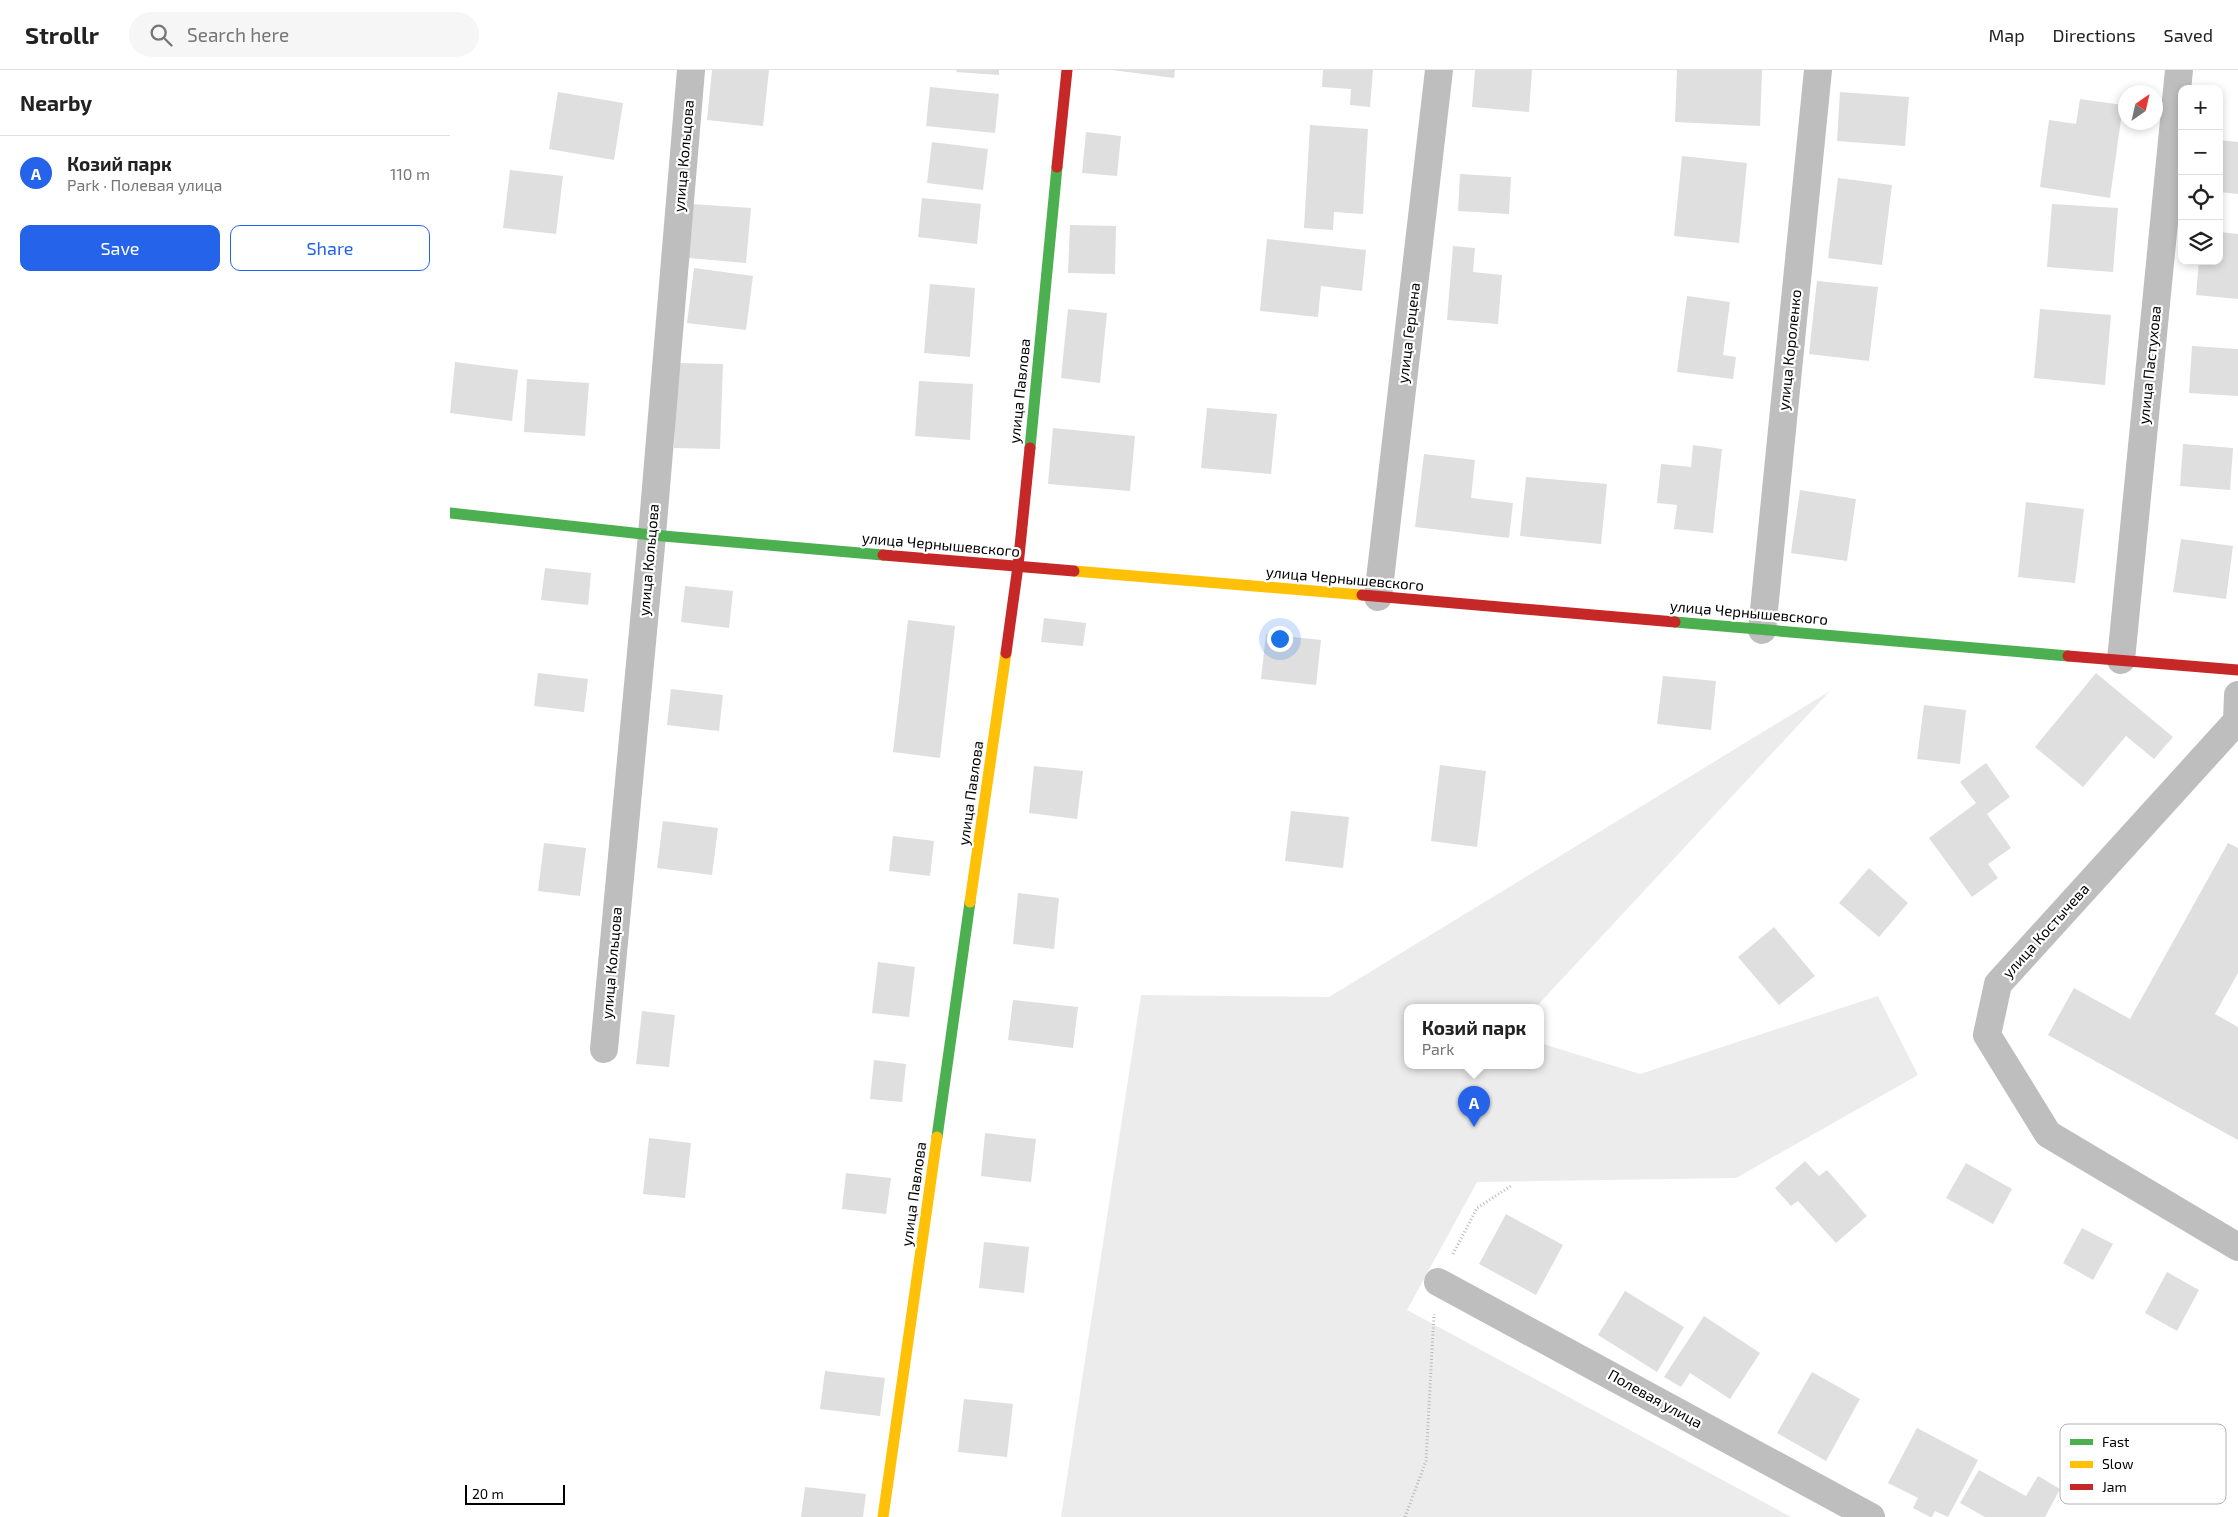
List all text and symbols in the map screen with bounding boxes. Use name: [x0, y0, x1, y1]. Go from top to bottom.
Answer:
search box: [129, 12, 479, 57]
text: Strollr: [25, 20, 99, 49]
icon: search: [147, 21, 175, 49]
text: Search here: [187, 23, 289, 46]
text: Map: [1988, 24, 2025, 46]
text: Directions: [2053, 24, 2136, 46]
text: Saved: [2164, 24, 2213, 46]
north arrow: [2118, 85, 2163, 130]
map controls: [2178, 85, 2223, 265]
button: +: [2178, 85, 2223, 130]
text: Nearby: [20, 90, 92, 115]
street label: улица Кольцова: [669, 99, 698, 213]
button: −: [2178, 130, 2223, 175]
text: Козий парк: [67, 152, 172, 175]
text: A: [31, 164, 41, 183]
text: 110 m: [390, 164, 430, 183]
text: Park · Полевая улица: [67, 175, 222, 194]
button: locate: [2178, 175, 2223, 220]
button: layers: [2178, 220, 2223, 265]
button: Save: [20, 225, 220, 271]
button: Share: [230, 225, 430, 271]
street label: улица Герцена: [1393, 281, 1424, 384]
street label: улица Короленко: [1774, 288, 1805, 411]
street label: улица Пастухова: [2134, 305, 2165, 425]
street label: улица Павлова: [1005, 338, 1034, 444]
street label: улица Кольцова: [634, 503, 663, 617]
street label: улица Чернышевского: [861, 528, 1021, 561]
street label: улица Чернышевского: [1265, 562, 1425, 595]
street label: улица Чернышевского: [1669, 596, 1829, 629]
your location: [1267, 626, 1293, 652]
street label: улица Павлова: [954, 739, 987, 846]
street label: улица Костычева: [1998, 879, 2093, 982]
street label: улица Кольцова: [597, 906, 626, 1020]
popup: [1404, 1004, 1544, 1069]
text: Козий парк: [1422, 1016, 1526, 1039]
text: Park: [1422, 1039, 1454, 1058]
pin: A: [1458, 1086, 1490, 1127]
street label: улица Павлова: [897, 1140, 930, 1247]
street label: Полевая улица: [1605, 1365, 1706, 1432]
legend: [2060, 1424, 2226, 1504]
text: Fast: [2102, 1433, 2129, 1450]
text: Slow: [2102, 1455, 2134, 1472]
text: Jam: [2102, 1478, 2127, 1495]
scale bar: [465, 1482, 565, 1505]
text: 20 m: [472, 1485, 504, 1502]

